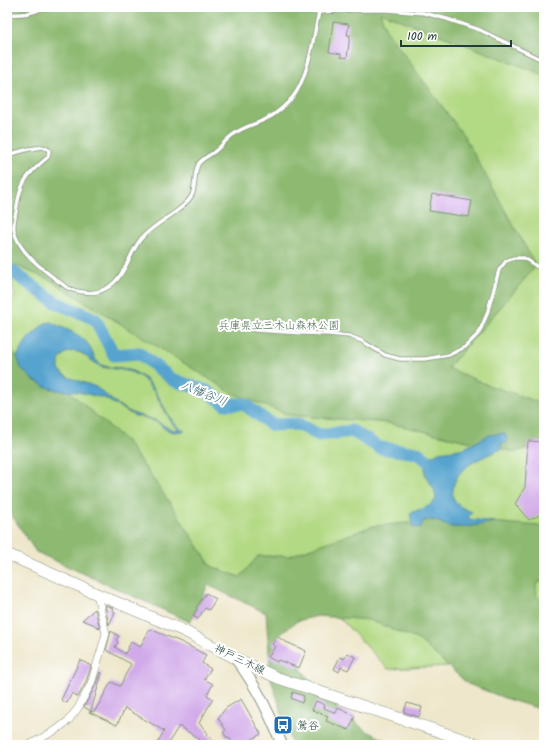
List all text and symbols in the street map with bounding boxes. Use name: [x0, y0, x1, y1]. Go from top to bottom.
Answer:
scale bar: [401, 22, 511, 48]
text: 100 m: [407, 27, 438, 46]
park label: 兵庫県立三木山森林公園: [219, 317, 340, 335]
water label: 八幡谷川: [178, 376, 230, 411]
street label: 神戸三木線: [211, 640, 268, 680]
bus stop icon: 鶯谷: [272, 714, 294, 736]
place label: 鶯谷: [297, 717, 319, 735]

